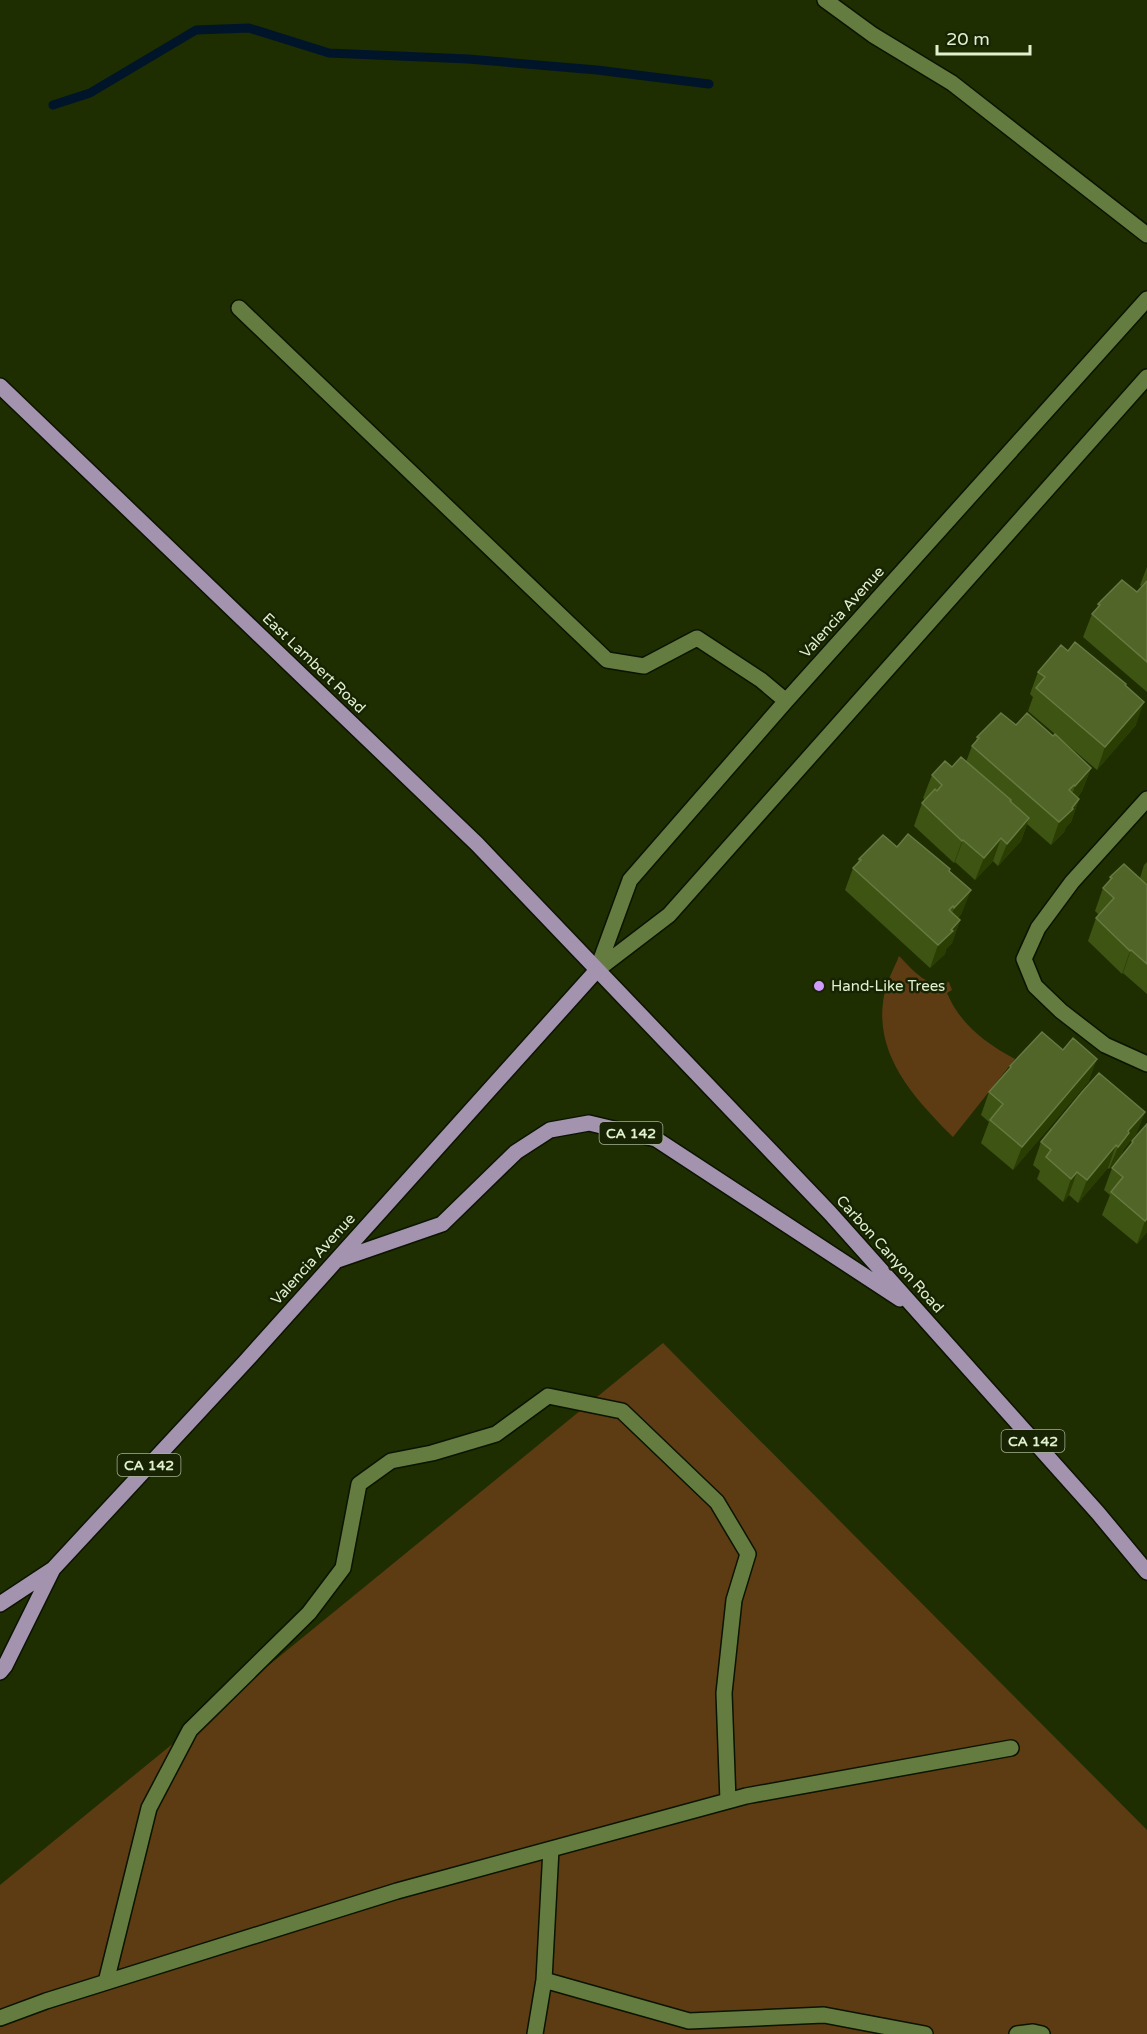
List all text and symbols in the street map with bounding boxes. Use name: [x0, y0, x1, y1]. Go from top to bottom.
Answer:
scale bar: [937, 18, 1030, 56]
text: 20 m: [946, 28, 990, 50]
street label: Valencia Avenue: [796, 562, 888, 662]
street label: East Lambert Road: [259, 609, 369, 717]
place label: Hand-Like Trees: [831, 977, 945, 995]
marker: Hand-Like Trees: [812, 979, 826, 993]
road number: CA 142: [600, 1122, 662, 1144]
street label: Carbon Canyon Road: [832, 1192, 948, 1316]
street label: Valencia Avenue: [267, 1209, 359, 1309]
road number: CA 142: [1002, 1430, 1064, 1452]
road number: CA 142: [118, 1454, 180, 1476]

